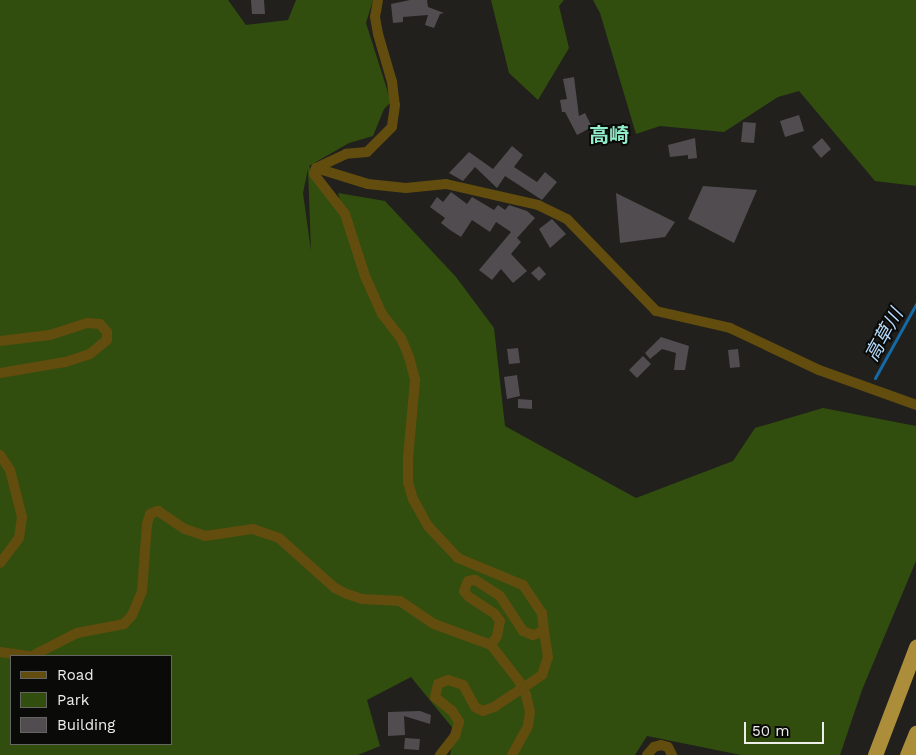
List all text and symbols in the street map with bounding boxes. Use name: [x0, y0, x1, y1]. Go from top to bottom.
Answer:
district label: 高崎: [589, 123, 629, 147]
water label: 高草川: [860, 305, 908, 365]
legend: [10, 655, 172, 745]
text: Road: [57, 666, 94, 684]
text: Park: [57, 691, 89, 709]
scale bar: [746, 712, 826, 744]
text: Building: [57, 716, 115, 734]
text: 50 m: [752, 722, 789, 740]

